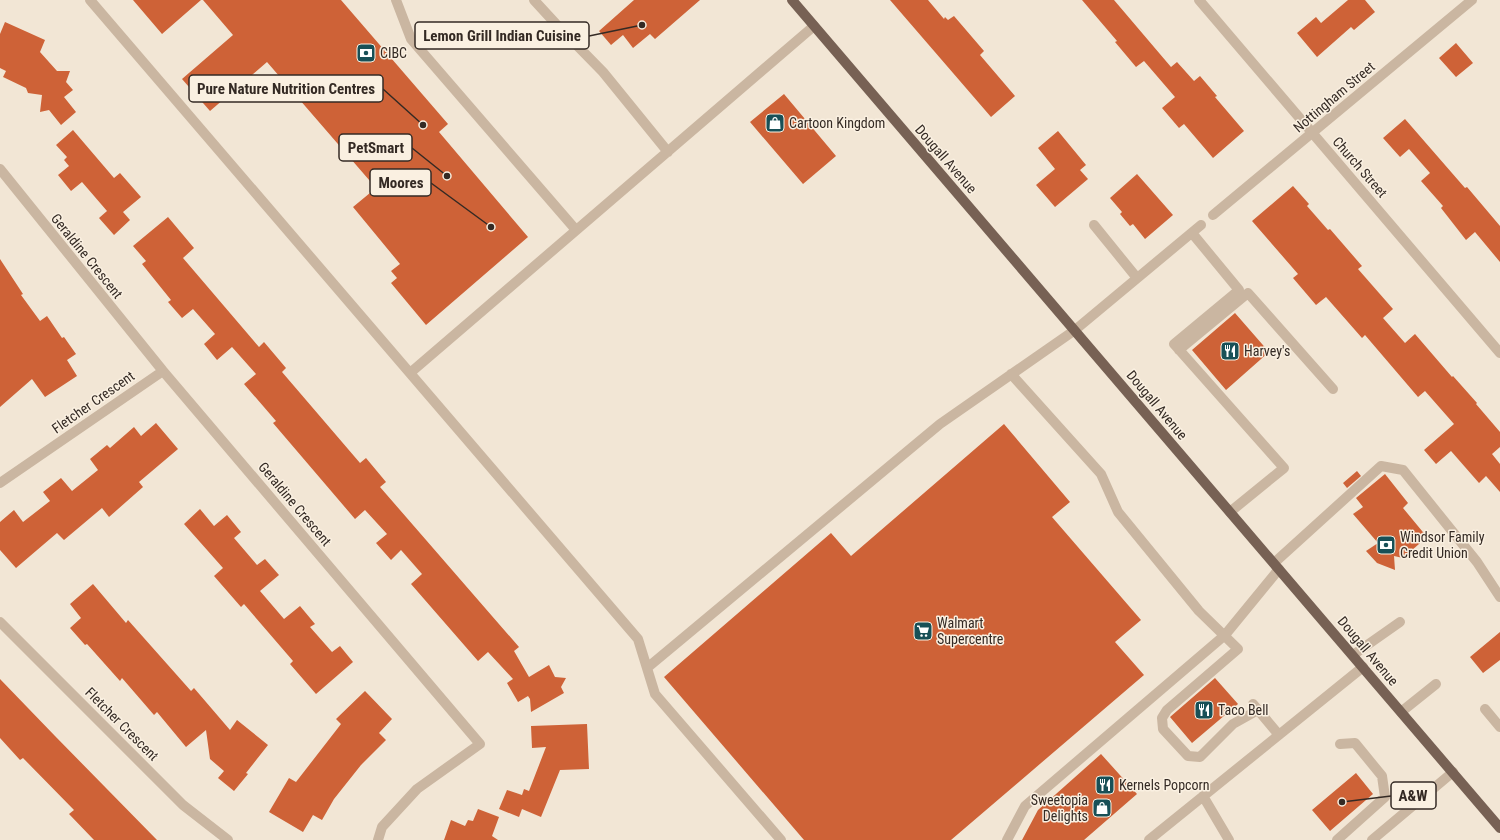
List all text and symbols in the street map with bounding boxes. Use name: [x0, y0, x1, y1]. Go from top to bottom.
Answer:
callout: Lemon Grill Indian Cuisine: [415, 22, 589, 49]
text: Lemon Grill Indian Cuisine: [423, 27, 581, 45]
bank icon: CIBC: [355, 42, 377, 64]
place label: CIBC: [380, 45, 407, 61]
street label: Nottingham Street: [1290, 58, 1378, 136]
callout: Pure Nature Nutrition Centres: [189, 75, 383, 102]
text: Pure Nature Nutrition Centres: [197, 80, 375, 98]
shop icon: Cartoon Kingdom: [764, 112, 786, 134]
place label: Cartoon Kingdom: [789, 115, 885, 131]
street label: Dougall Avenue: [912, 122, 980, 197]
callout: PetSmart: [339, 134, 412, 161]
street label: Church Street: [1329, 134, 1391, 200]
text: PetSmart: [348, 139, 405, 157]
callout: Moores: [370, 169, 431, 196]
text: Moores: [378, 174, 424, 192]
street label: Geraldine Crescent: [48, 210, 126, 302]
restaurant icon: Harvey's: [1219, 340, 1241, 362]
place label: Harvey's: [1244, 343, 1290, 359]
street label: Dougall Avenue: [1123, 367, 1191, 443]
street label: Fletcher Crescent: [49, 368, 137, 436]
street label: Geraldine Crescent: [255, 459, 335, 549]
place label: Windsor Family Credit Union: [1400, 529, 1485, 561]
bank icon: Windsor Family Credit Union: [1375, 534, 1397, 556]
street label: Dougall Avenue: [1334, 613, 1402, 689]
place label: Walmart Supercentre: [937, 615, 1004, 647]
supermarket icon: Walmart Supercentre: [912, 620, 934, 642]
street label: Fletcher Crescent: [82, 684, 162, 764]
restaurant icon: Taco Bell: [1193, 699, 1215, 721]
place label: Taco Bell: [1218, 702, 1269, 718]
restaurant icon: Kernels Popcorn: [1094, 774, 1116, 796]
place label: Kernels Popcorn: [1119, 777, 1210, 793]
callout: A&W: [1391, 782, 1436, 809]
text: A&W: [1399, 787, 1427, 805]
place label: Sweetopia Delights: [1031, 792, 1088, 824]
shop icon: Sweetopia Delights: [1091, 797, 1113, 819]

